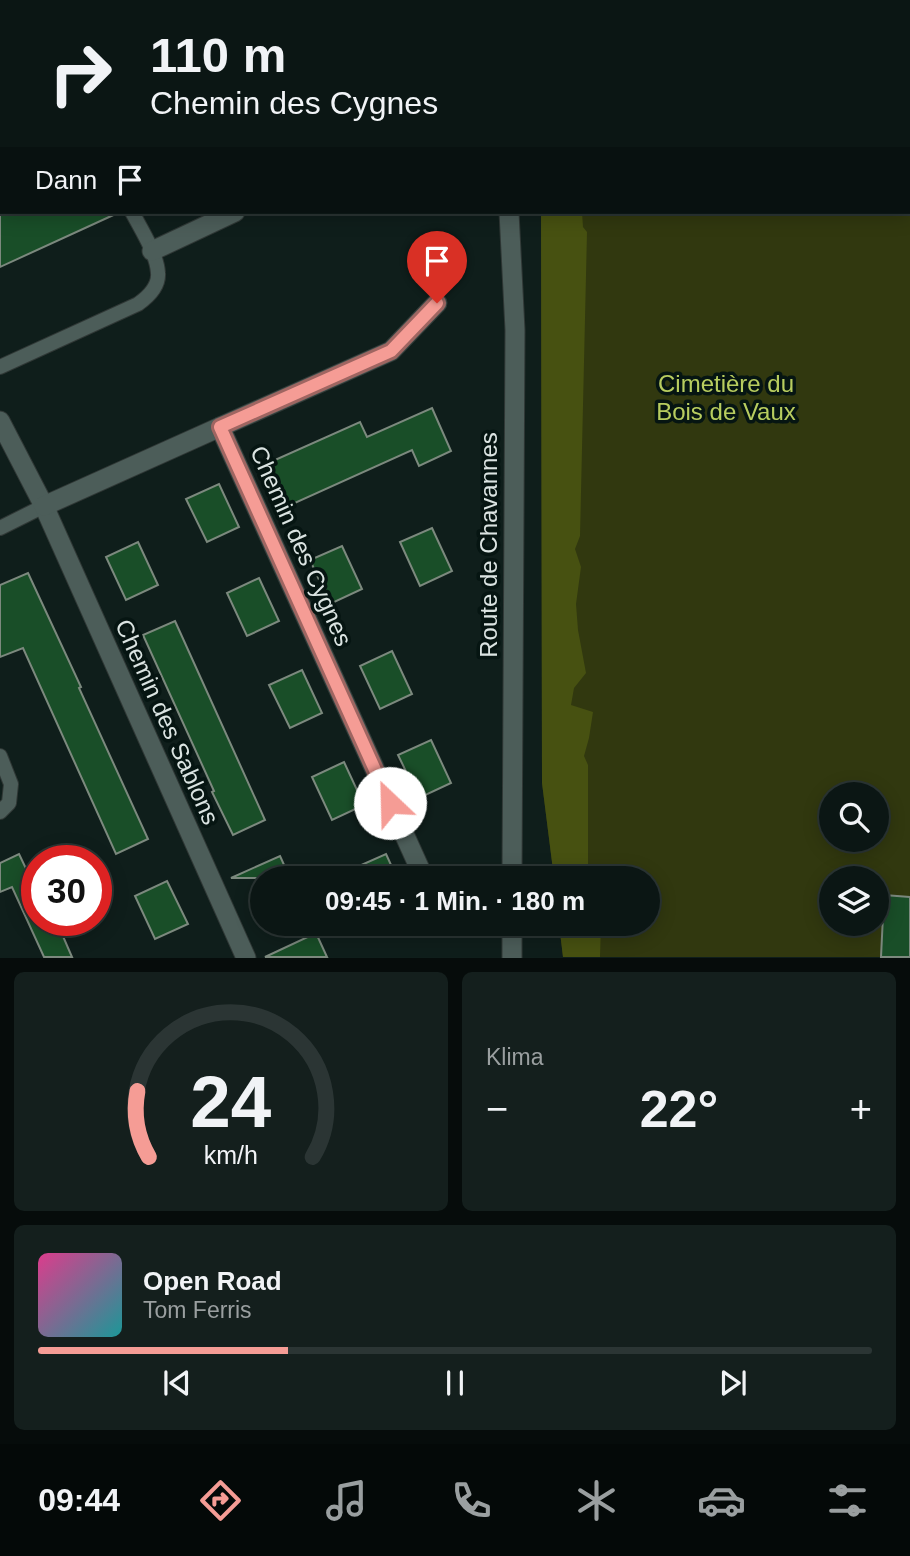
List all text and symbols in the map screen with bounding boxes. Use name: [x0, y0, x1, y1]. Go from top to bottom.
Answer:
icon: right: [35, 28, 126, 119]
text: 110 m: [150, 28, 286, 82]
text: Chemin des Cygnes: [150, 85, 438, 121]
icon: arrive: [111, 161, 149, 199]
text: Dann: [35, 165, 97, 195]
pin: [407, 231, 467, 303]
icon: arrive: [418, 242, 456, 280]
park label: Cimetière du Bois de Vaux: [656, 370, 796, 425]
street label: Route de Chavannes: [475, 432, 502, 658]
street label: Chemin des Cygnes: [245, 442, 358, 650]
street label: Chemin des Sablons: [110, 615, 225, 828]
position arrow: [353, 766, 427, 840]
map controls: [819, 782, 889, 936]
button: search: [819, 782, 889, 852]
speed limit sign: 30: [21, 845, 112, 936]
button: layers: [819, 866, 889, 936]
text: 09:45 · 1 Min. · 180 m: [325, 886, 585, 916]
text: Klima: [486, 1044, 544, 1070]
text: 24: [191, 1062, 272, 1143]
text: 22°: [640, 1080, 718, 1138]
text: −: [486, 1088, 508, 1130]
text: +: [850, 1088, 872, 1130]
text: km/h: [204, 1141, 258, 1169]
text: Open Road: [143, 1266, 282, 1296]
text: Tom Ferris: [143, 1297, 252, 1323]
icon: previous: [158, 1364, 196, 1402]
icon: pause: [436, 1364, 474, 1402]
icon: next: [714, 1364, 752, 1402]
icon: directions: [196, 1476, 245, 1525]
icon: music: [322, 1476, 371, 1525]
icon: phone: [447, 1476, 496, 1525]
icon: climate: [572, 1476, 621, 1525]
icon: car: [697, 1476, 746, 1525]
icon: filters: [823, 1476, 872, 1525]
text: 09:44: [38, 1482, 120, 1518]

